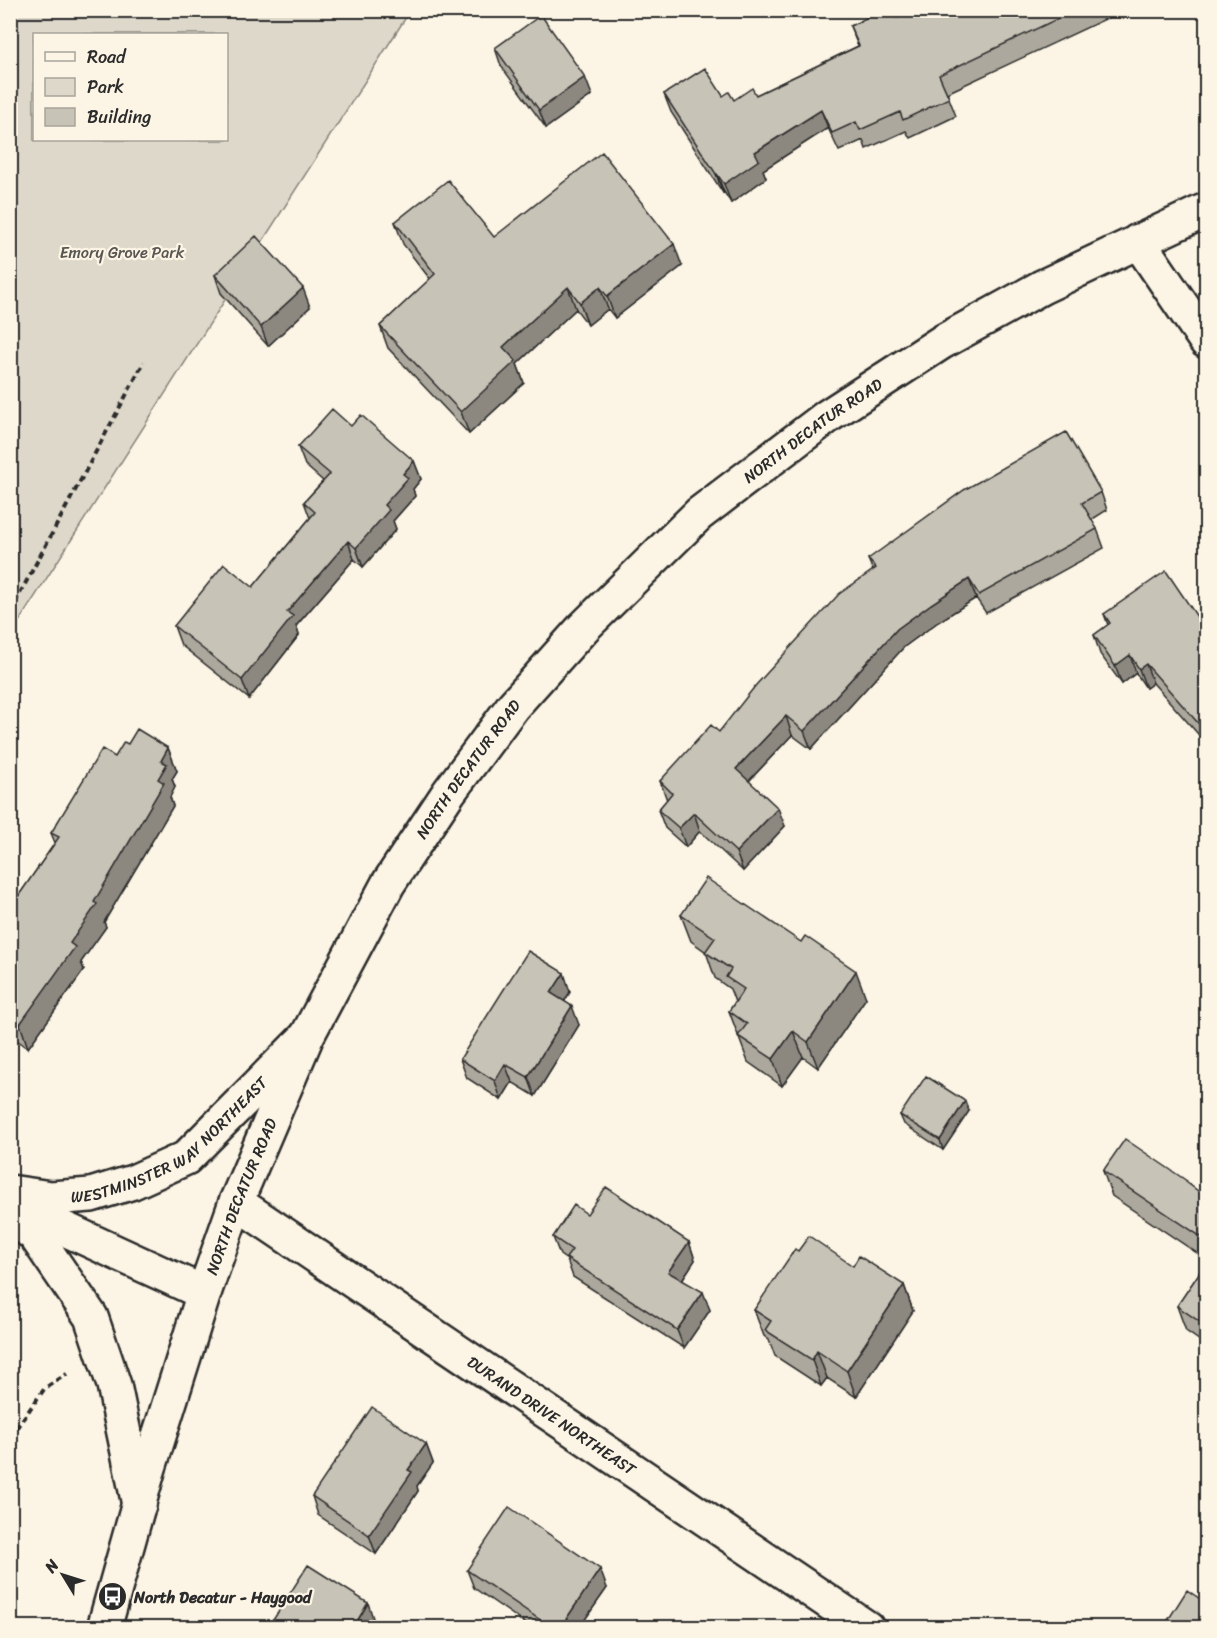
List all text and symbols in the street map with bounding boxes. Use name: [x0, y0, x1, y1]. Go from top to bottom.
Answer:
legend: [33, 33, 228, 141]
text: Road: [87, 41, 127, 73]
text: Park: [87, 71, 124, 103]
text: Building: [87, 101, 151, 133]
park label: Emory Grove Park: [60, 238, 185, 267]
street label: NORTH DECATUR ROAD: [736, 370, 888, 491]
street label: NORTH DECATUR ROAD: [407, 692, 528, 845]
street label: WESTMINSTER WAY NORTHEAST: [70, 1068, 275, 1211]
street label: NORTH DECATUR ROAD: [197, 1113, 285, 1279]
street label: DURAND DRIVE NORTHEAST: [461, 1347, 643, 1484]
north arrow: [33, 1545, 93, 1605]
text: N: [36, 1552, 67, 1580]
bus stop icon: North Decatur - Haygood: [97, 1581, 129, 1613]
place label: North Decatur - Haygood: [133, 1583, 313, 1612]

